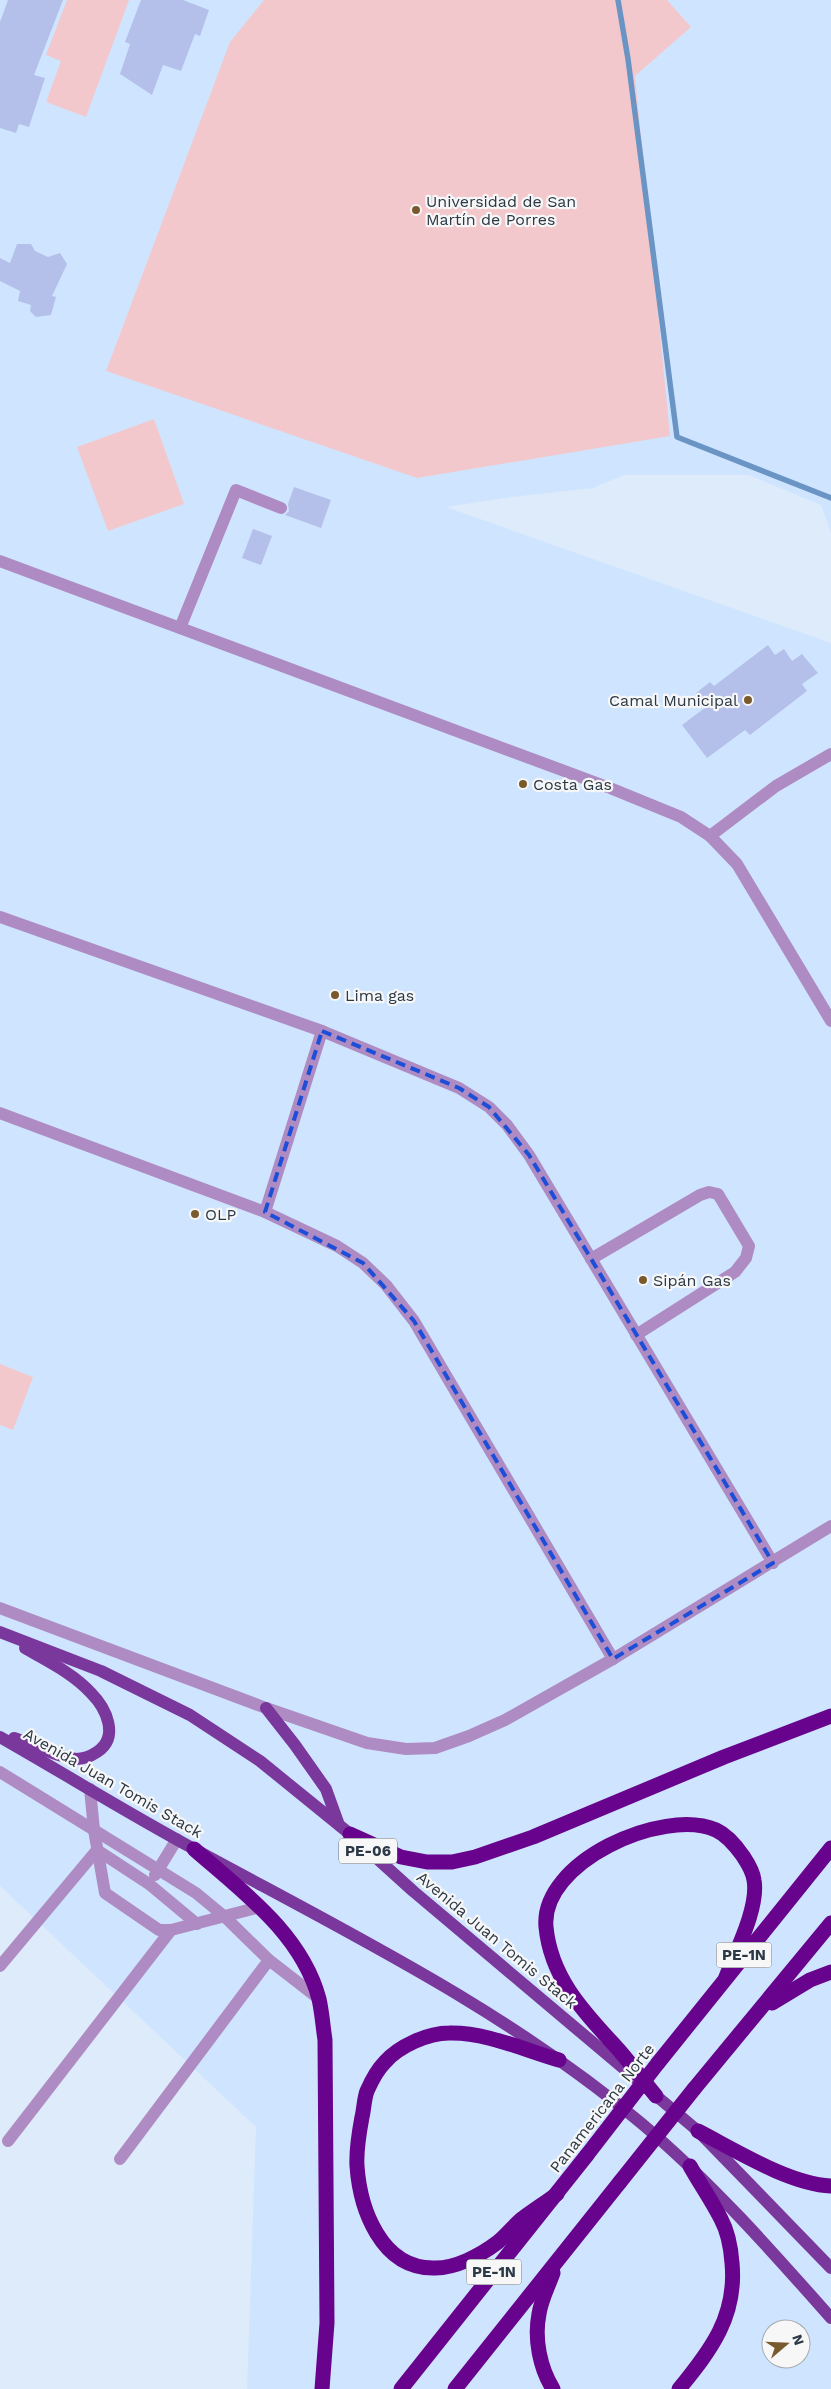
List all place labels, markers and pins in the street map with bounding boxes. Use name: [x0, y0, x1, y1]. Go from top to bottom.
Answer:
place label: Universidad de San Martín de Porres: [426, 192, 576, 229]
marker: Universidad de San Martín de Porres: [410, 204, 422, 216]
place label: Camal Municipal: [609, 691, 738, 710]
marker: Camal Municipal: [742, 694, 754, 706]
place label: Costa Gas: [533, 775, 612, 794]
marker: Costa Gas: [517, 778, 529, 790]
place label: Lima gas: [345, 986, 414, 1005]
marker: Lima gas: [329, 989, 341, 1001]
place label: OLP: [205, 1205, 237, 1224]
marker: OLP: [189, 1208, 201, 1220]
place label: Sipán Gas: [653, 1271, 731, 1290]
marker: Sipán Gas: [637, 1274, 649, 1286]

